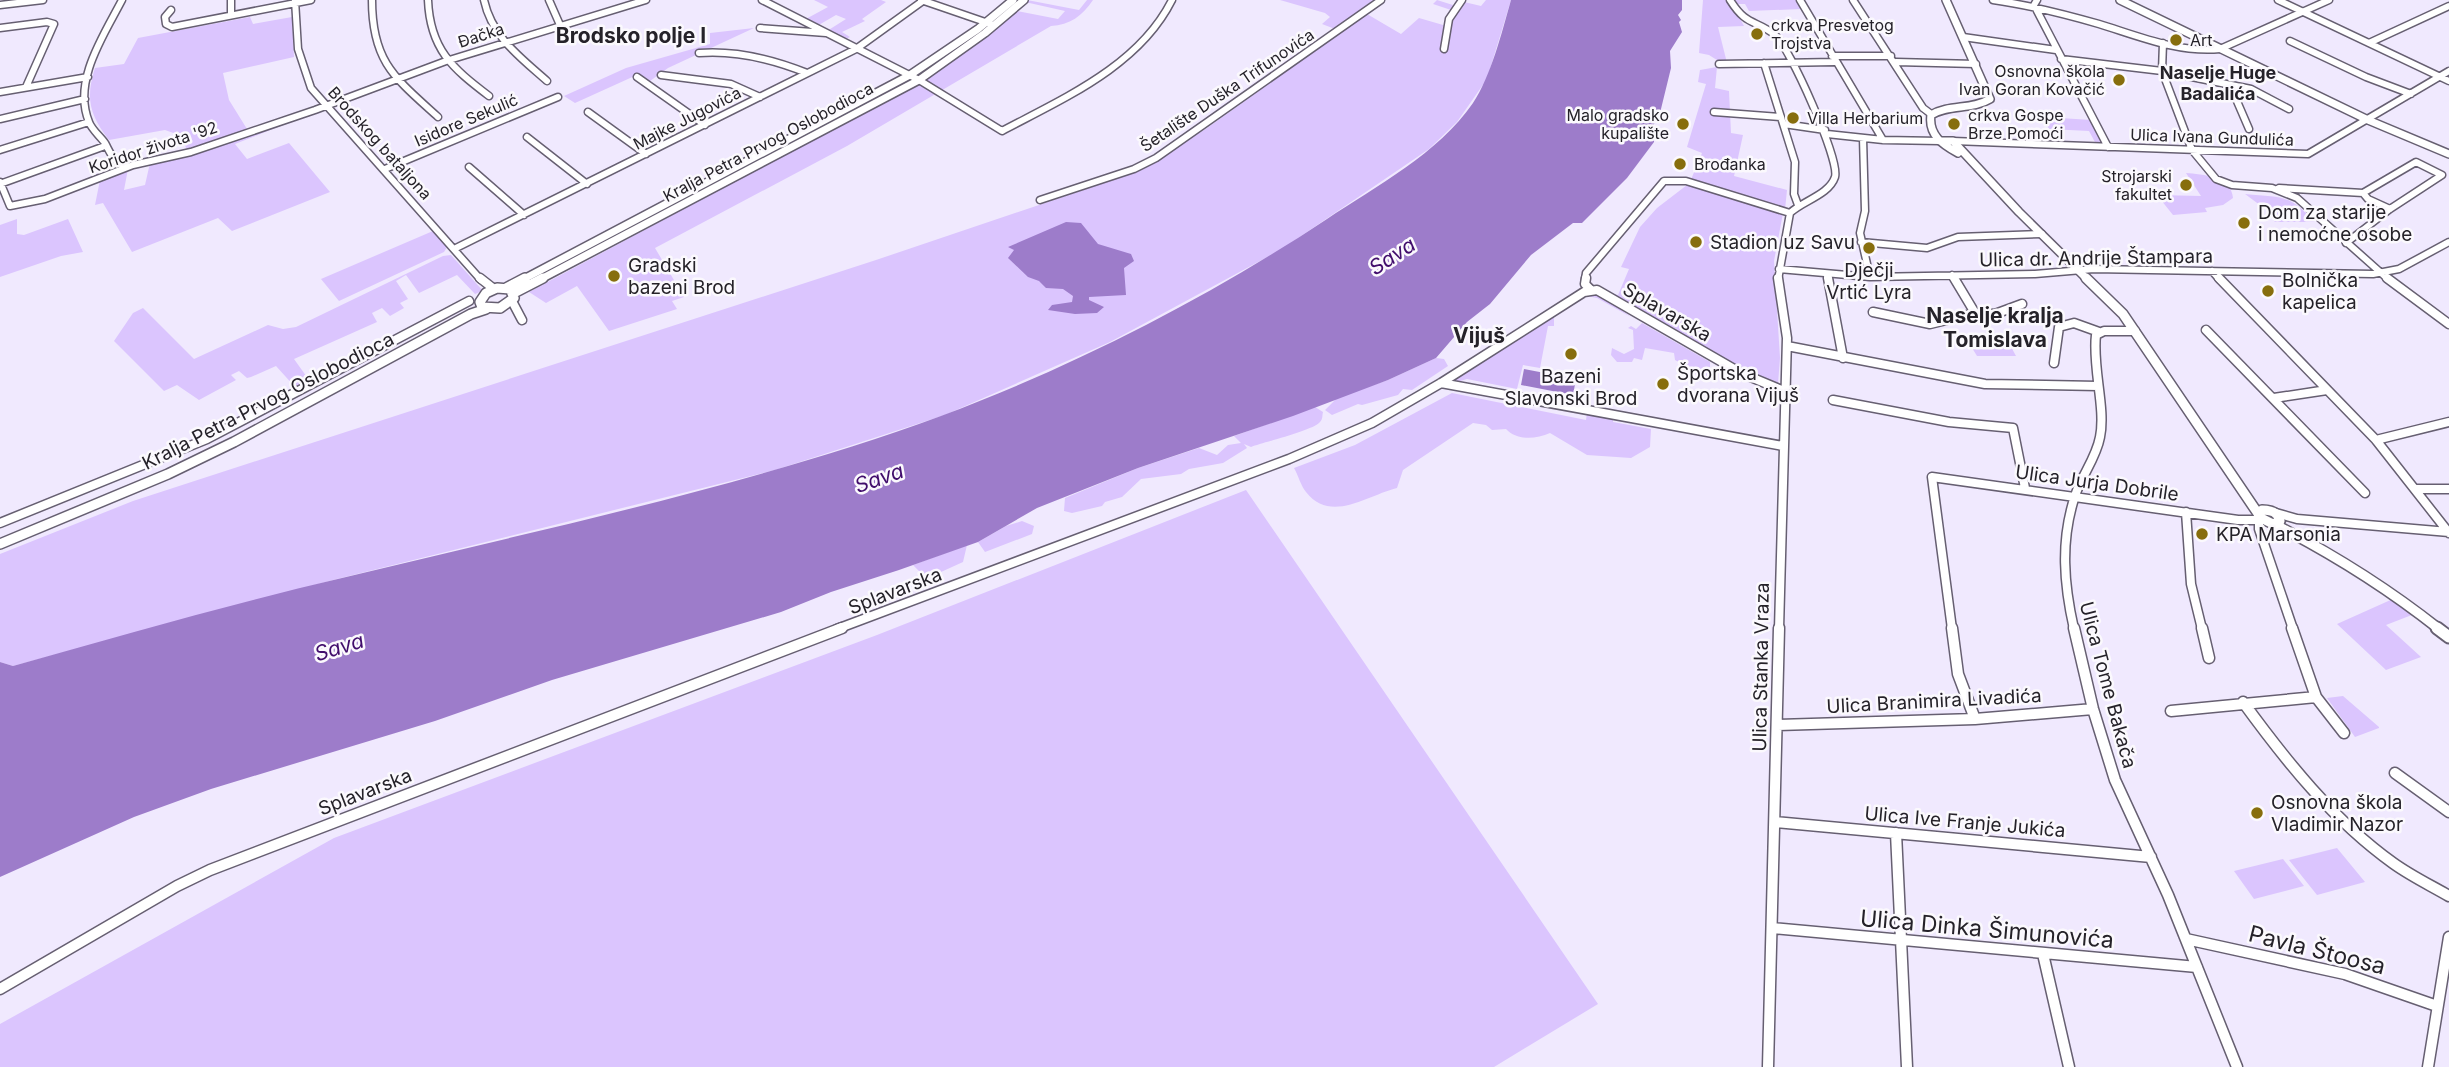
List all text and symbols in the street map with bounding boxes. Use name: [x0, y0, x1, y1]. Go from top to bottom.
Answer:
place label: crkva Presvetog Trojstva: [1771, 15, 1894, 53]
street label: Đačka: [455, 18, 507, 52]
district label: Brodsko polje I: [556, 23, 706, 48]
street label: Šetalište Duška Trifunovića: [1136, 24, 1318, 156]
marker: crkva Presvetog Trojstva: [1749, 26, 1765, 42]
place label: Art: [2190, 30, 2213, 50]
marker: Art: [2168, 32, 2184, 48]
place label: Osnovna škola Ivan Goran Kovačić: [1959, 61, 2105, 99]
district label: Naselje Huge Badalića: [2160, 62, 2277, 104]
marker: Osnovna škola Ivan Goran Kovačić: [2111, 72, 2127, 88]
street label: Kralja Petra Prvog Oslobodioca: [659, 78, 877, 206]
street label: Brodskog bataljona: [324, 82, 436, 204]
street label: Majke Jugovića: [630, 82, 744, 154]
street label: Isidore Sekulić: [411, 89, 521, 151]
place label: Malo gradsko kupalište: [1567, 105, 1669, 143]
place label: crkva Gospe Brze Pomoći: [1968, 105, 2064, 143]
place label: Villa Herbarium: [1807, 108, 1923, 128]
marker: Villa Herbarium: [1785, 110, 1801, 126]
marker: Malo gradsko kupalište: [1675, 116, 1691, 132]
marker: crkva Gospe Brze Pomoći: [1946, 116, 1962, 132]
street label: Koridor života '92: [86, 117, 220, 177]
street label: Ulica Ivana Gundulića: [2130, 124, 2294, 150]
place label: Brođanka: [1694, 154, 1766, 174]
marker: Brođanka: [1672, 156, 1688, 172]
place label: Strojarski fakultet: [2101, 166, 2172, 204]
marker: Strojarski fakultet: [2178, 177, 2194, 193]
place label: Dom za starije i nemoćne osobe: [2258, 201, 2412, 246]
marker: Dom za starije i nemoćne osobe: [2236, 215, 2252, 231]
place label: Stadion uz Savu: [1710, 231, 1855, 254]
water label: Sava: [1364, 232, 1420, 280]
marker: Stadion uz Savu: [1688, 234, 1704, 250]
marker: Dječji Vrtić Lyra: [1861, 240, 1877, 256]
street label: Ulica dr. Andrije Štampara: [1979, 244, 2213, 272]
place label: Gradski bazeni Brod: [628, 254, 735, 299]
place label: Dječji Vrtić Lyra: [1826, 259, 1912, 304]
marker: Gradski bazeni Brod: [606, 268, 622, 284]
place label: Bolnička kapelica: [2282, 269, 2358, 314]
street label: Splavarska: [1619, 277, 1715, 347]
marker: Bolnička kapelica: [2260, 283, 2276, 299]
district label: Naselje kralja Tomislava: [1926, 303, 2064, 352]
district label: Vijuš: [1453, 323, 1505, 348]
street label: Kralja Petra Prvog Oslobodioca: [138, 327, 398, 475]
marker: Bazeni Slavonski Brod: [1563, 346, 1579, 362]
place label: Športska dvorana Vijuš: [1677, 362, 1799, 407]
place label: Bazeni Slavonski Brod: [1505, 365, 1637, 410]
marker: Športska dvorana Vijuš: [1655, 376, 1671, 392]
water label: Sava: [851, 458, 907, 498]
street label: Ulica Jurja Dobrile: [2014, 460, 2180, 506]
place label: KPA Marsonia: [2216, 523, 2341, 546]
marker: KPA Marsonia: [2194, 526, 2210, 542]
street label: Splavarska: [845, 563, 945, 619]
street label: Ulica Stanka Vraza: [1748, 582, 1774, 752]
street label: Ulica Tome Bakača: [2075, 599, 2141, 771]
water label: Sava: [311, 628, 367, 666]
street label: Ulica Branimira Livadića: [1826, 684, 2042, 718]
street label: Splavarska: [315, 764, 415, 820]
place label: Osnovna škola Vladimir Nazor: [2271, 791, 2403, 836]
street label: Ulica Ive Franje Jukića: [1863, 802, 2067, 842]
marker: Osnovna škola Vladimir Nazor: [2249, 805, 2265, 821]
street label: Ulica Dinka Šimunovića: [1859, 904, 2115, 954]
street label: Pavla Štoosa: [2246, 919, 2388, 981]

